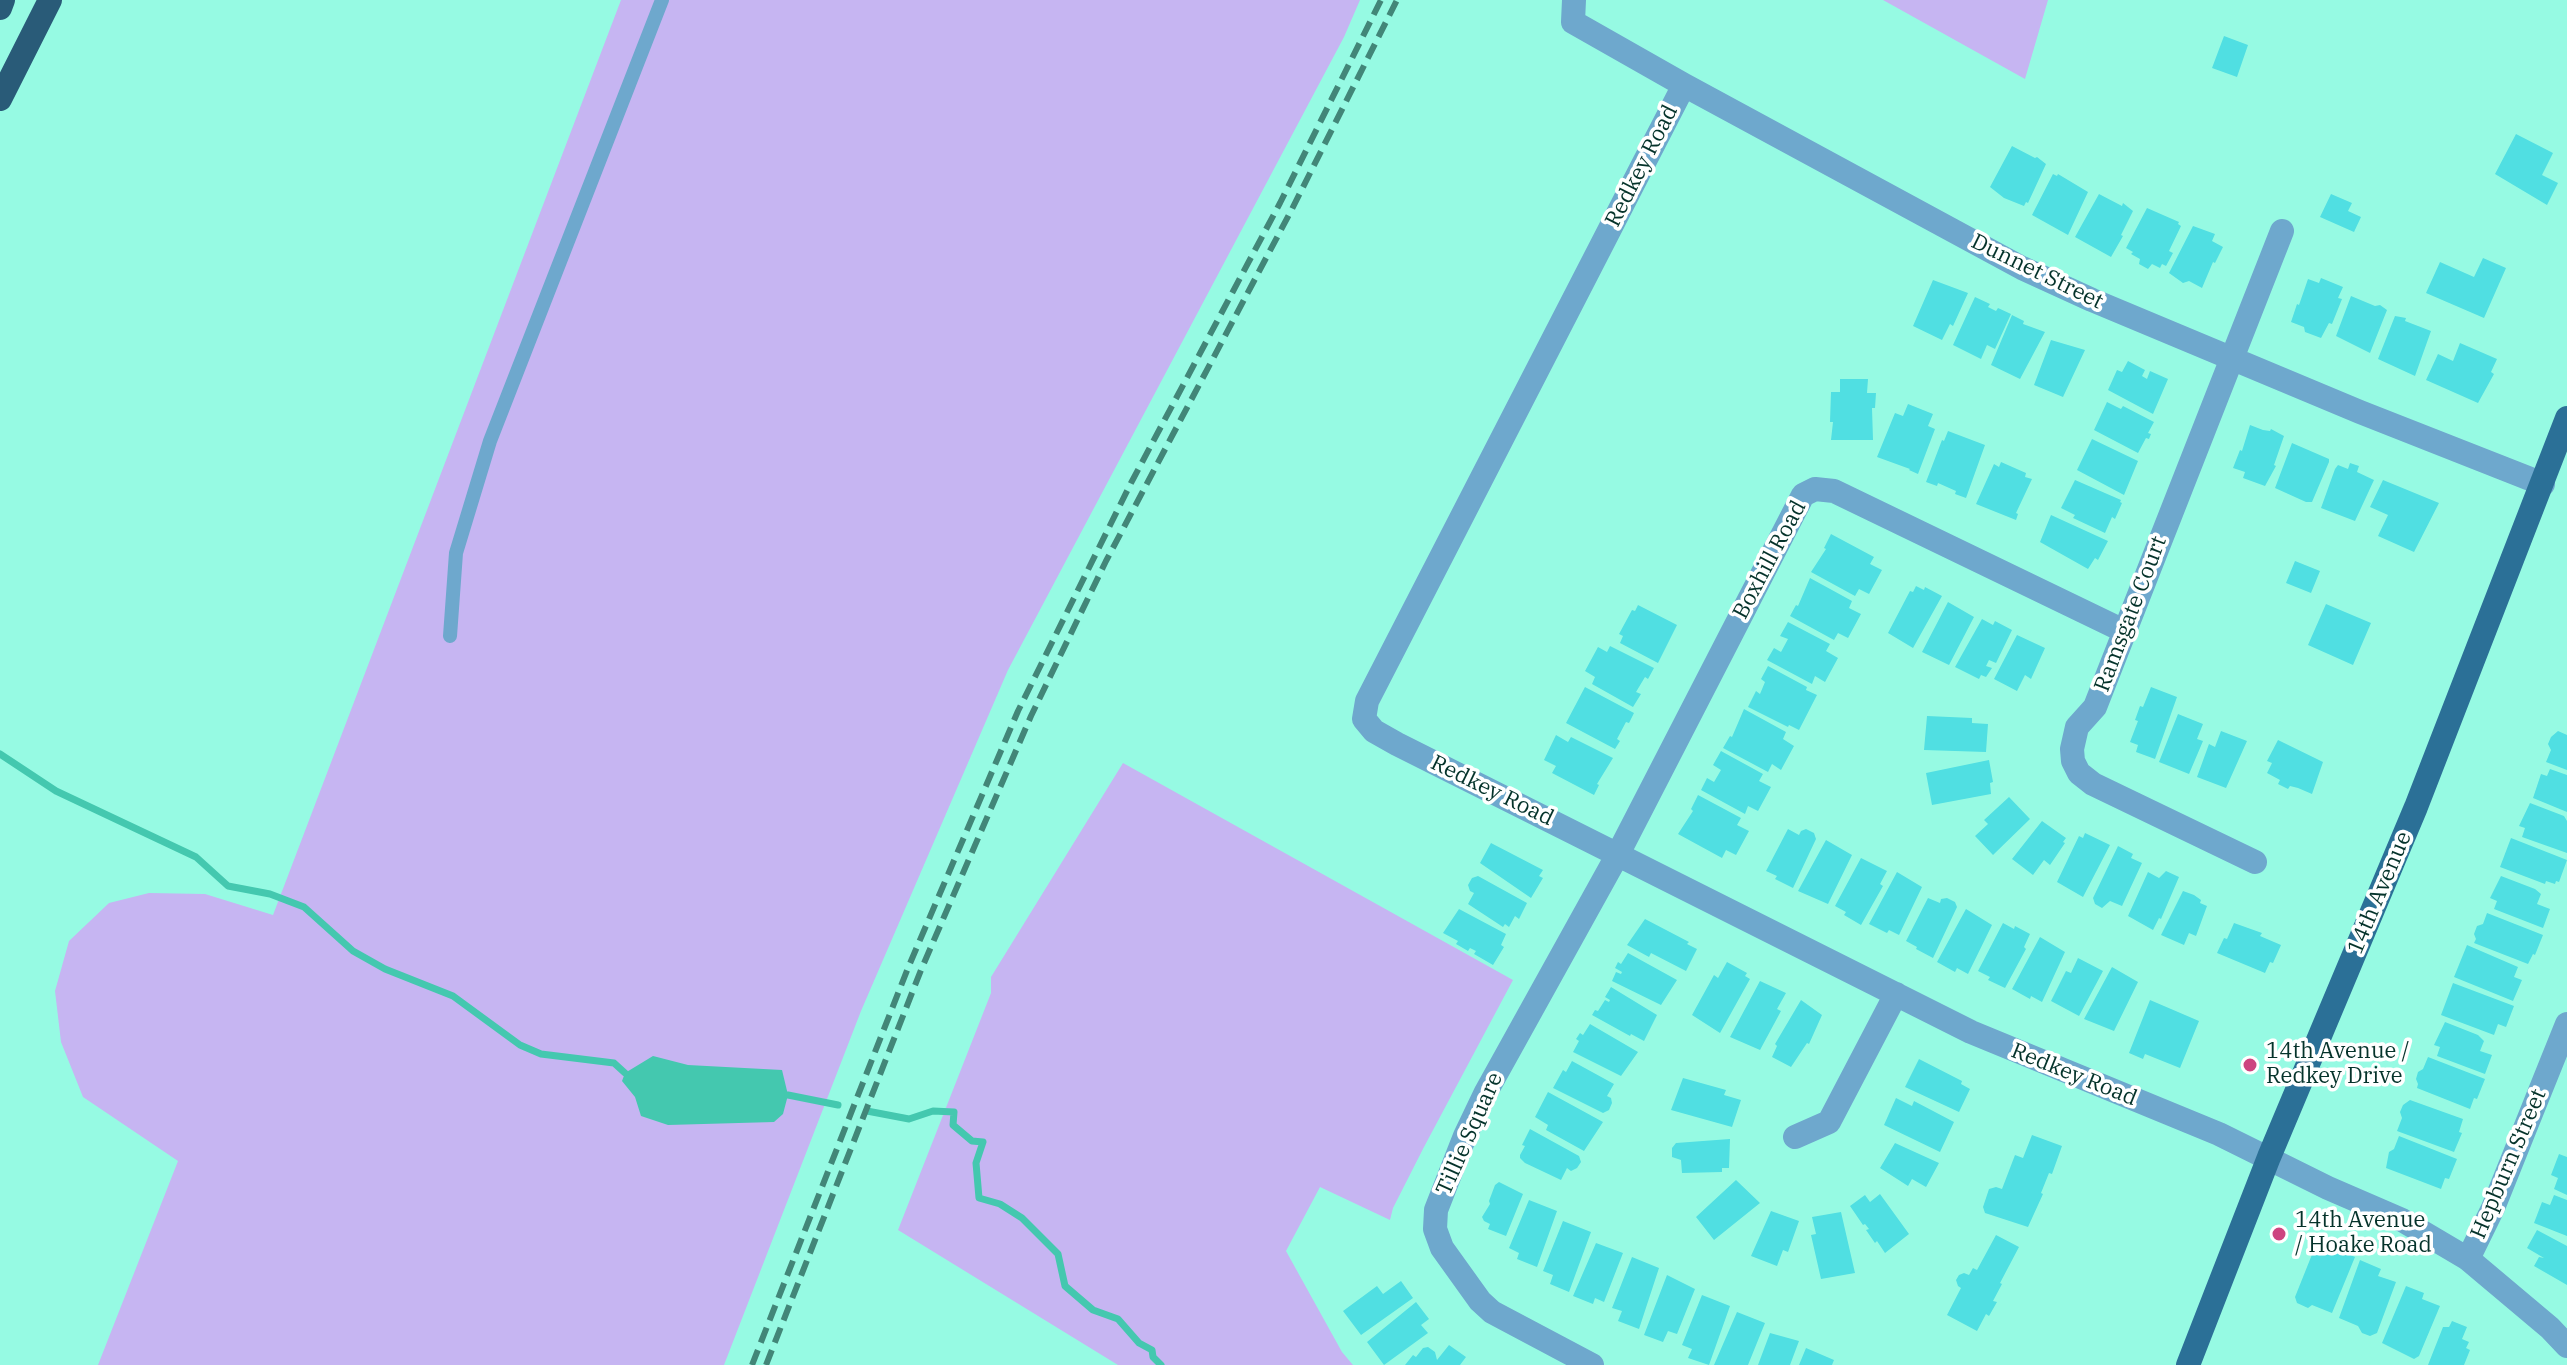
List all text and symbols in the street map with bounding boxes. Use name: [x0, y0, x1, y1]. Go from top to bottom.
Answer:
street label: Redkey Road: [1600, 101, 1684, 231]
street label: Dunnet Street: [1967, 229, 2107, 315]
street label: Boxhill Road: [1728, 496, 1812, 624]
street label: Ramsgate Court: [2089, 533, 2173, 695]
street label: Redkey Road: [1426, 750, 1558, 832]
street label: 14th Avenue: [2342, 828, 2418, 958]
street label: Redkey Road: [2007, 1038, 2141, 1112]
place label: 14th Avenue / Redkey Drive: [2266, 1039, 2409, 1090]
marker: 14th Avenue / Redkey Drive: [2241, 1056, 2259, 1074]
street label: Tillie Square: [1431, 1069, 1509, 1199]
street label: Hepburn Street: [2466, 1085, 2552, 1243]
place label: 14th Avenue / Hoake Road: [2295, 1208, 2432, 1260]
marker: 14th Avenue / Hoake Road: [2270, 1225, 2288, 1243]

